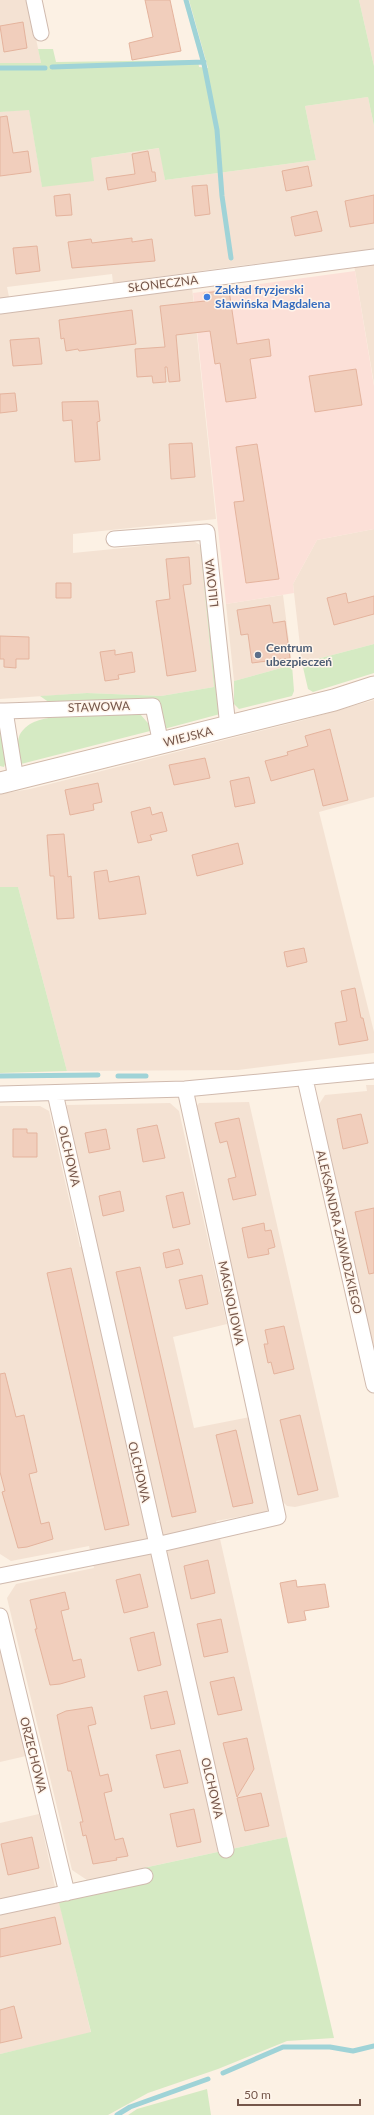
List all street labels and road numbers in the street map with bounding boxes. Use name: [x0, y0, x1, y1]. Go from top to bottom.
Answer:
street label: SŁONECZNA: [127, 272, 200, 295]
street label: LILIOWA: [201, 557, 221, 608]
street label: STAWOWA: [68, 698, 131, 715]
street label: WIEJSKA: [162, 723, 215, 750]
street label: OLCHOWA: [55, 1124, 84, 1189]
street label: ALEKSANDRA ZAWADZKIEGO: [313, 1149, 366, 1316]
street label: MAGNOLIOWA: [215, 1259, 248, 1347]
street label: OLCHOWA: [125, 1440, 154, 1505]
street label: ORZECHOWA: [17, 1715, 50, 1795]
street label: OLCHOWA: [198, 1756, 227, 1821]

